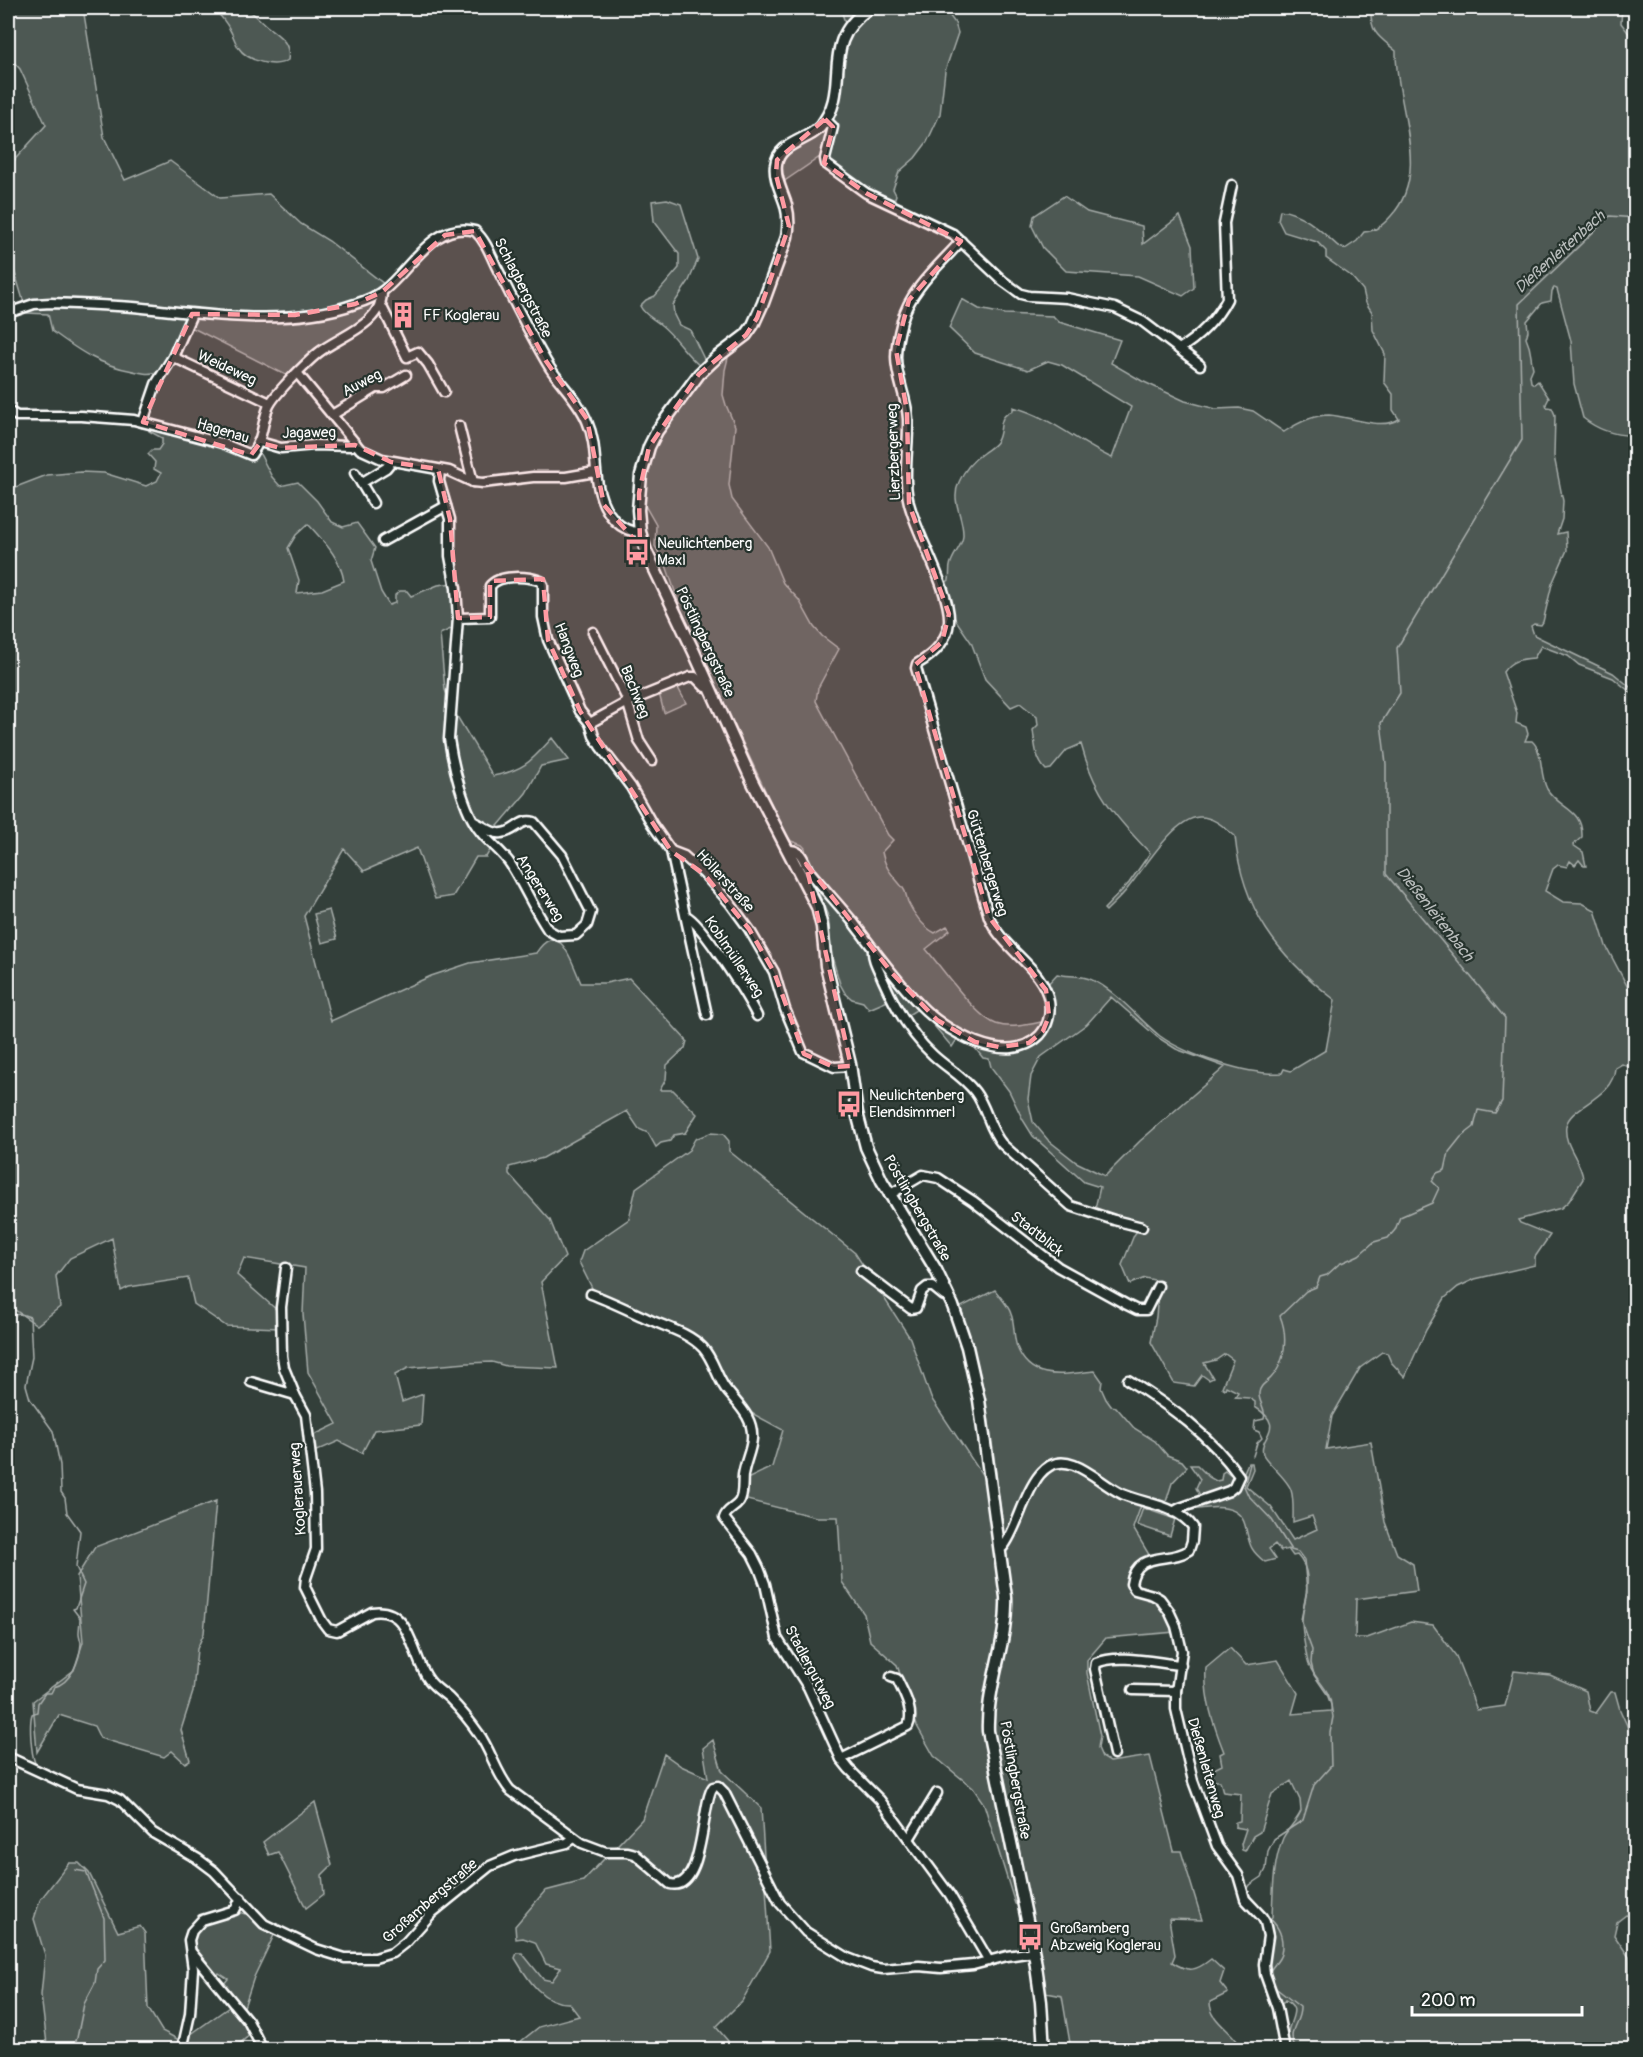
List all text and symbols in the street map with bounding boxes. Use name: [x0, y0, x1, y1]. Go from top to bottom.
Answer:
water label: Dießenleitenbach: [1511, 205, 1610, 298]
street label: Schlagbergstraße: [490, 235, 557, 342]
building icon: FF Koglerau: [388, 300, 418, 330]
place label: FF Koglerau: [423, 306, 500, 325]
street label: Weideweg: [195, 346, 259, 390]
street label: Auweg: [339, 365, 385, 401]
street label: Lierzbergerweg: [883, 403, 905, 501]
street label: Hagenau: [194, 414, 252, 448]
street label: Jagaweg: [282, 423, 336, 443]
place label: Neulichtenberg Maxl: [657, 534, 752, 570]
bus stop icon: Neulichtenberg Maxl: [622, 537, 652, 567]
street label: Pöstlingbergstraße: [671, 584, 739, 701]
street label: Hangweg: [550, 620, 588, 680]
street label: Bachweg: [616, 663, 654, 721]
street label: Güttenbergerweg: [962, 807, 1012, 919]
street label: Höllerstraße: [692, 846, 759, 917]
street label: Angererweg: [512, 851, 568, 925]
water label: Dießenleitenbach: [1392, 863, 1479, 967]
street label: Koblmüllerweg: [700, 913, 768, 1001]
place label: Neulichtenberg Elendsimmerl: [869, 1086, 964, 1122]
bus stop icon: Neulichtenberg Elendsimmerl: [834, 1089, 864, 1119]
street label: Pöstlingbergstraße: [879, 1151, 955, 1265]
street label: Stadtblick: [1006, 1207, 1068, 1261]
street label: Koglerauerweg: [285, 1442, 311, 1536]
street label: Stadlergutweg: [780, 1622, 840, 1712]
street label: Dießenleitenweg: [1183, 1716, 1229, 1820]
street label: Pöstlingbergstraße: [995, 1719, 1035, 1841]
street label: Großambergstraße: [379, 1854, 482, 1947]
place label: Großamberg Abzweig Koglerau: [1050, 1919, 1161, 1955]
bus stop icon: Großamberg Abzweig Koglerau: [1015, 1922, 1045, 1952]
scale bar: [1412, 1979, 1582, 2017]
text: 200 m: [1421, 1989, 1476, 2012]

